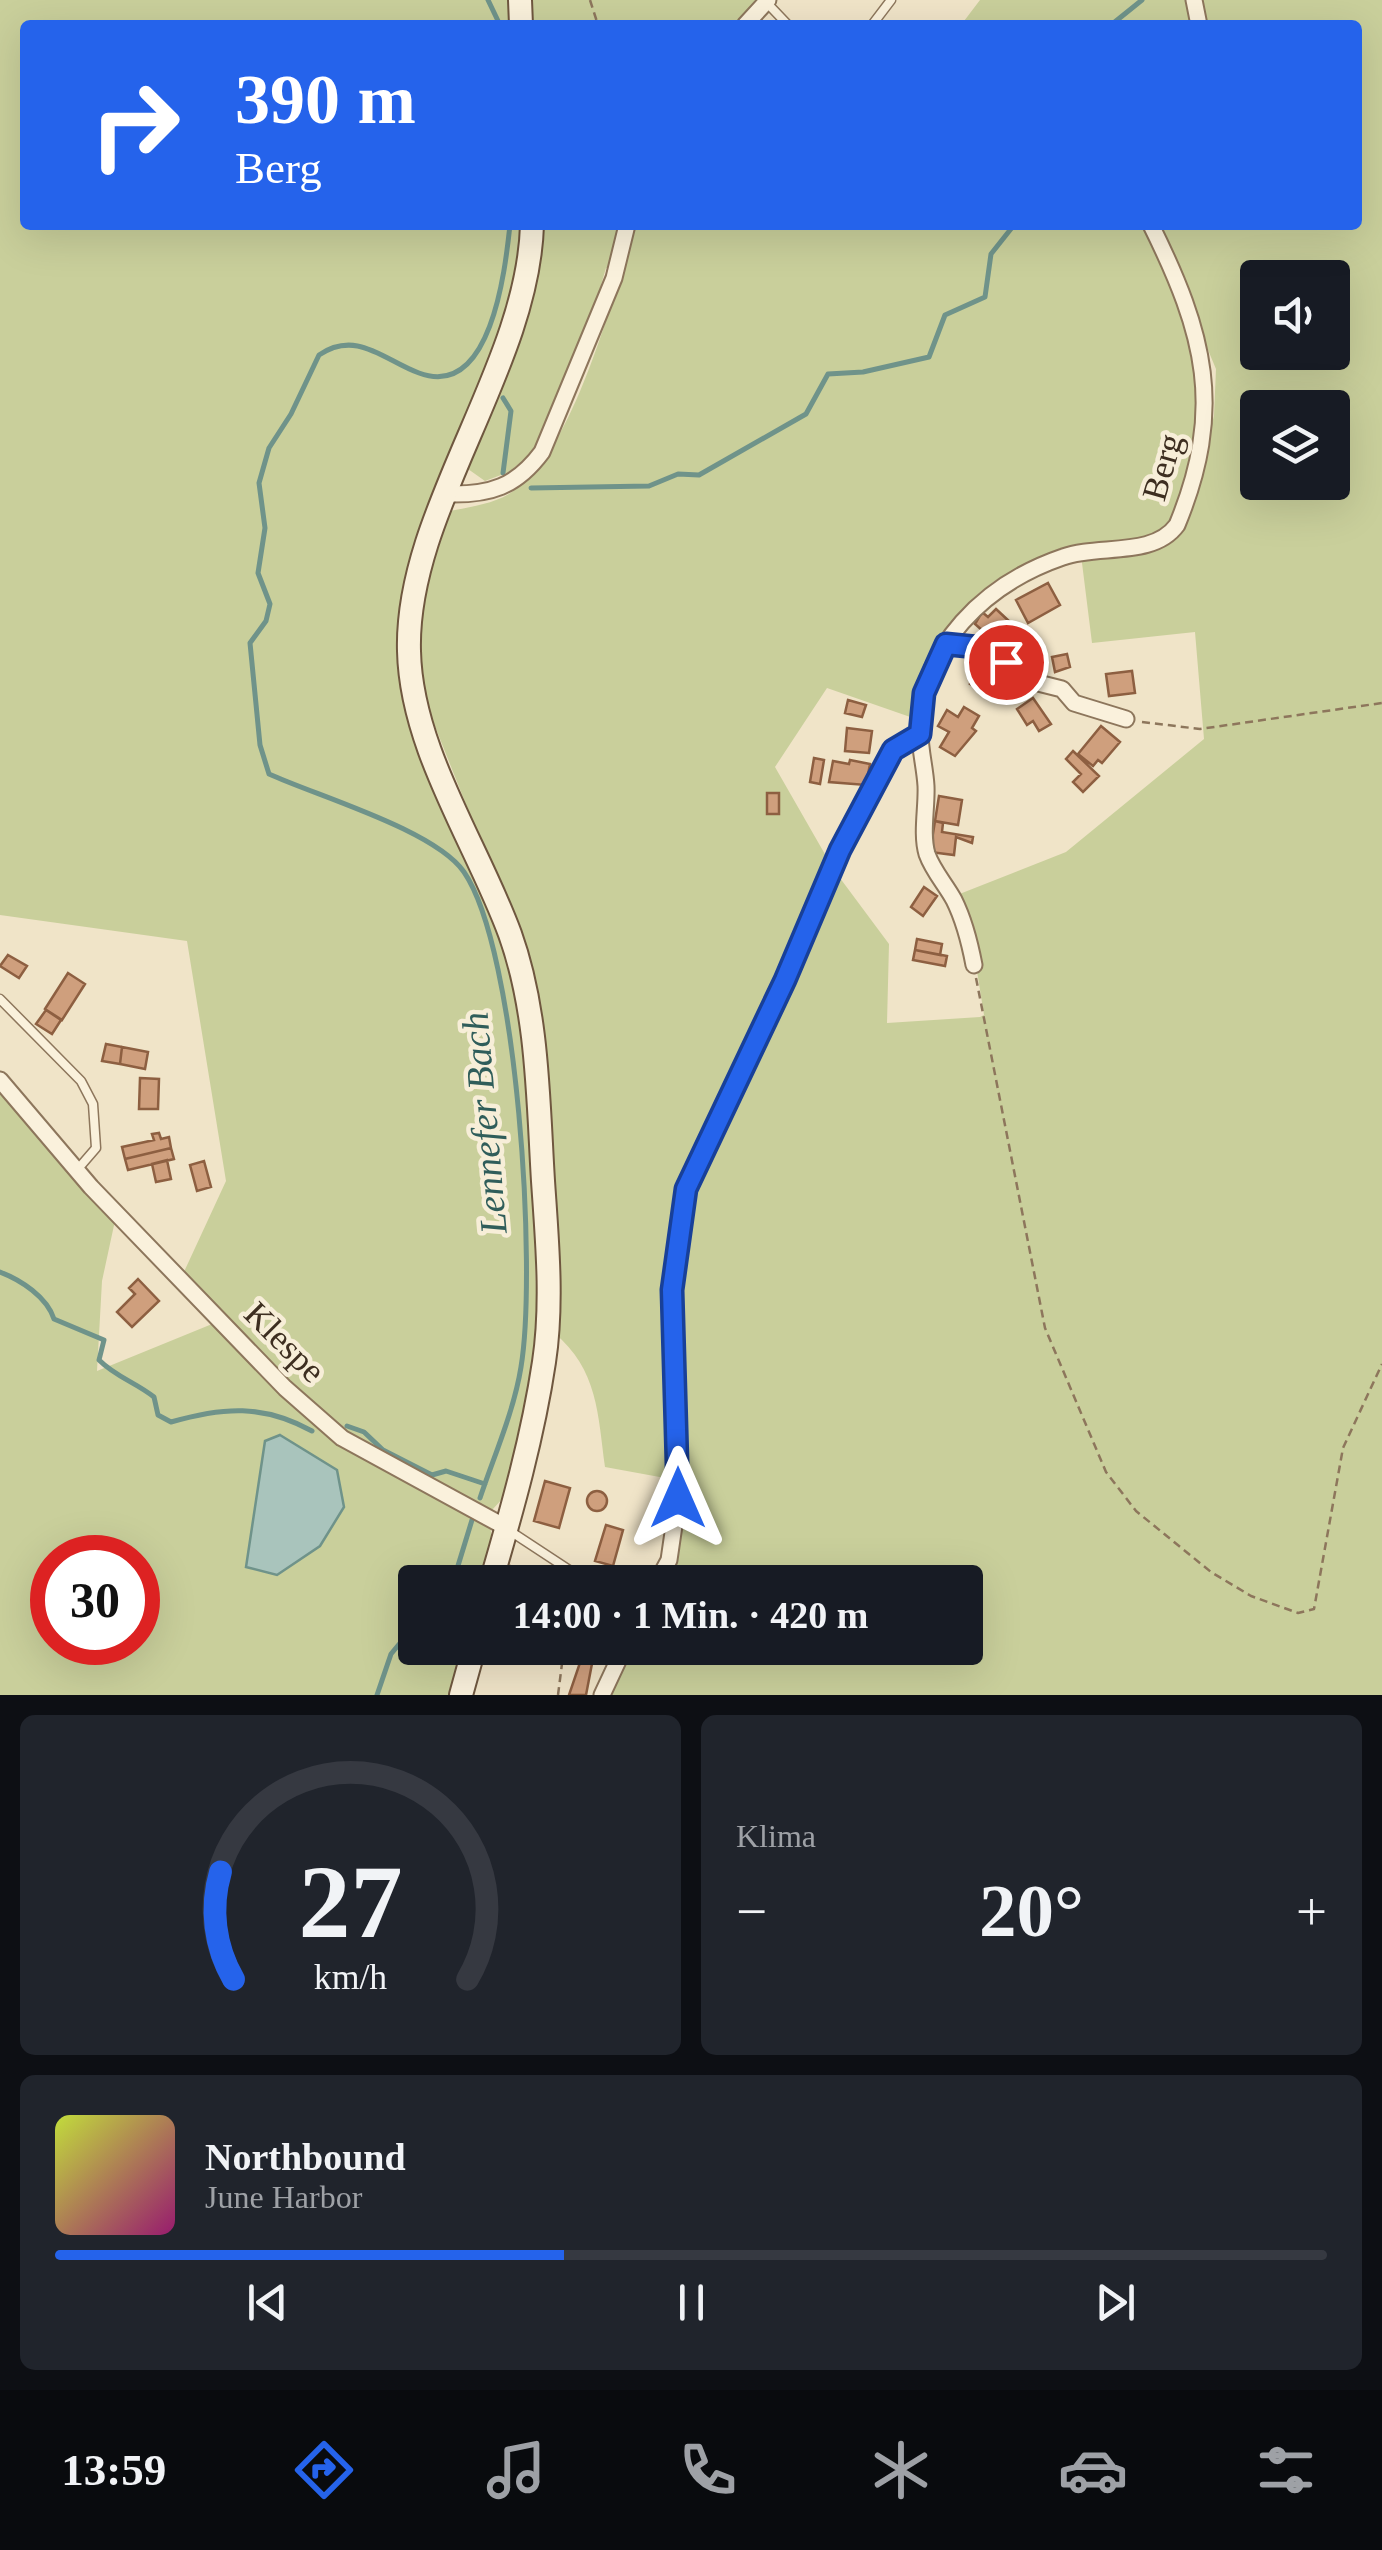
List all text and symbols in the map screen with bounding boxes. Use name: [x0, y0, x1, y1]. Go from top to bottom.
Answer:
icon: right: [70, 60, 200, 190]
text: 390 m: [235, 61, 416, 138]
text: Berg: [235, 143, 322, 193]
map controls: [1240, 260, 1350, 500]
button: sound: [1240, 260, 1350, 370]
button: layers: [1240, 390, 1350, 500]
street label: Berg: [1134, 429, 1191, 505]
pin: [964, 620, 1049, 705]
icon: arrive: [979, 635, 1034, 690]
water label: Lennefer Bach: [453, 1010, 515, 1237]
street label: Klespe: [236, 1294, 333, 1391]
position arrow: [626, 1446, 730, 1550]
speed limit sign: 30: [30, 1535, 160, 1665]
text: 14:00 · 1 Min. · 420 m: [513, 1594, 868, 1636]
text: Klima: [736, 1818, 816, 1854]
text: 27: [299, 1844, 403, 1959]
text: 20°: [979, 1869, 1084, 1952]
text: −: [736, 1881, 767, 1942]
text: +: [1296, 1881, 1327, 1942]
text: km/h: [314, 1957, 387, 1997]
text: Northbound: [205, 2136, 406, 2178]
text: June Harbor: [205, 2179, 362, 2215]
icon: previous: [240, 2275, 295, 2330]
icon: pause: [664, 2275, 719, 2330]
icon: next: [1088, 2275, 1143, 2330]
icon: directions: [289, 2435, 359, 2505]
icon: music: [481, 2435, 551, 2505]
icon: phone: [673, 2435, 743, 2505]
icon: climate: [866, 2435, 936, 2505]
icon: car: [1058, 2435, 1128, 2505]
icon: filters: [1251, 2435, 1321, 2505]
text: 13:59: [61, 2445, 166, 2495]

